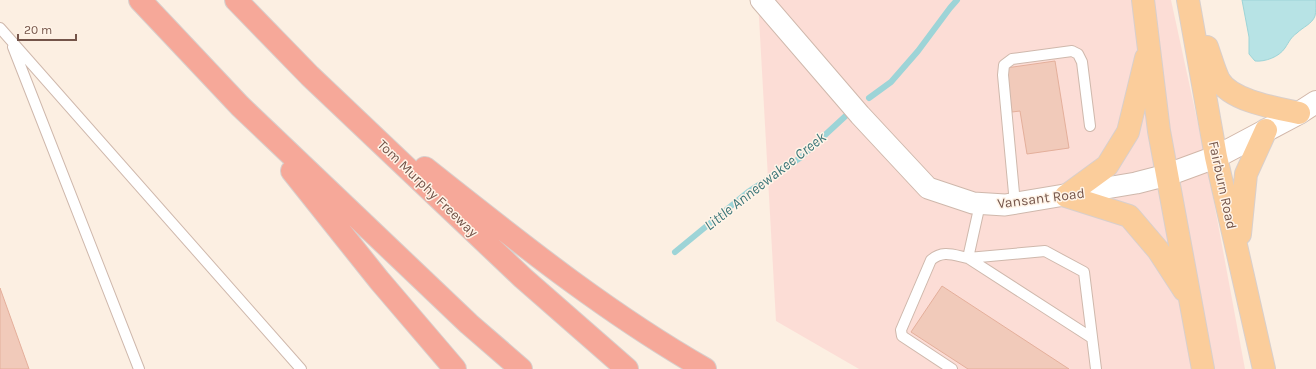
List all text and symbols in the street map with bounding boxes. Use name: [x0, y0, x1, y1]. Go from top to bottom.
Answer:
scale bar: [18, 16, 76, 42]
text: 20 m: [24, 23, 52, 37]
water label: Little Anneewakee Creek: [701, 128, 830, 234]
street label: Tom Murphy Freeway: [374, 136, 482, 241]
street label: Fairburn Road: [1205, 139, 1240, 231]
street label: Vansant Road: [996, 185, 1086, 212]

